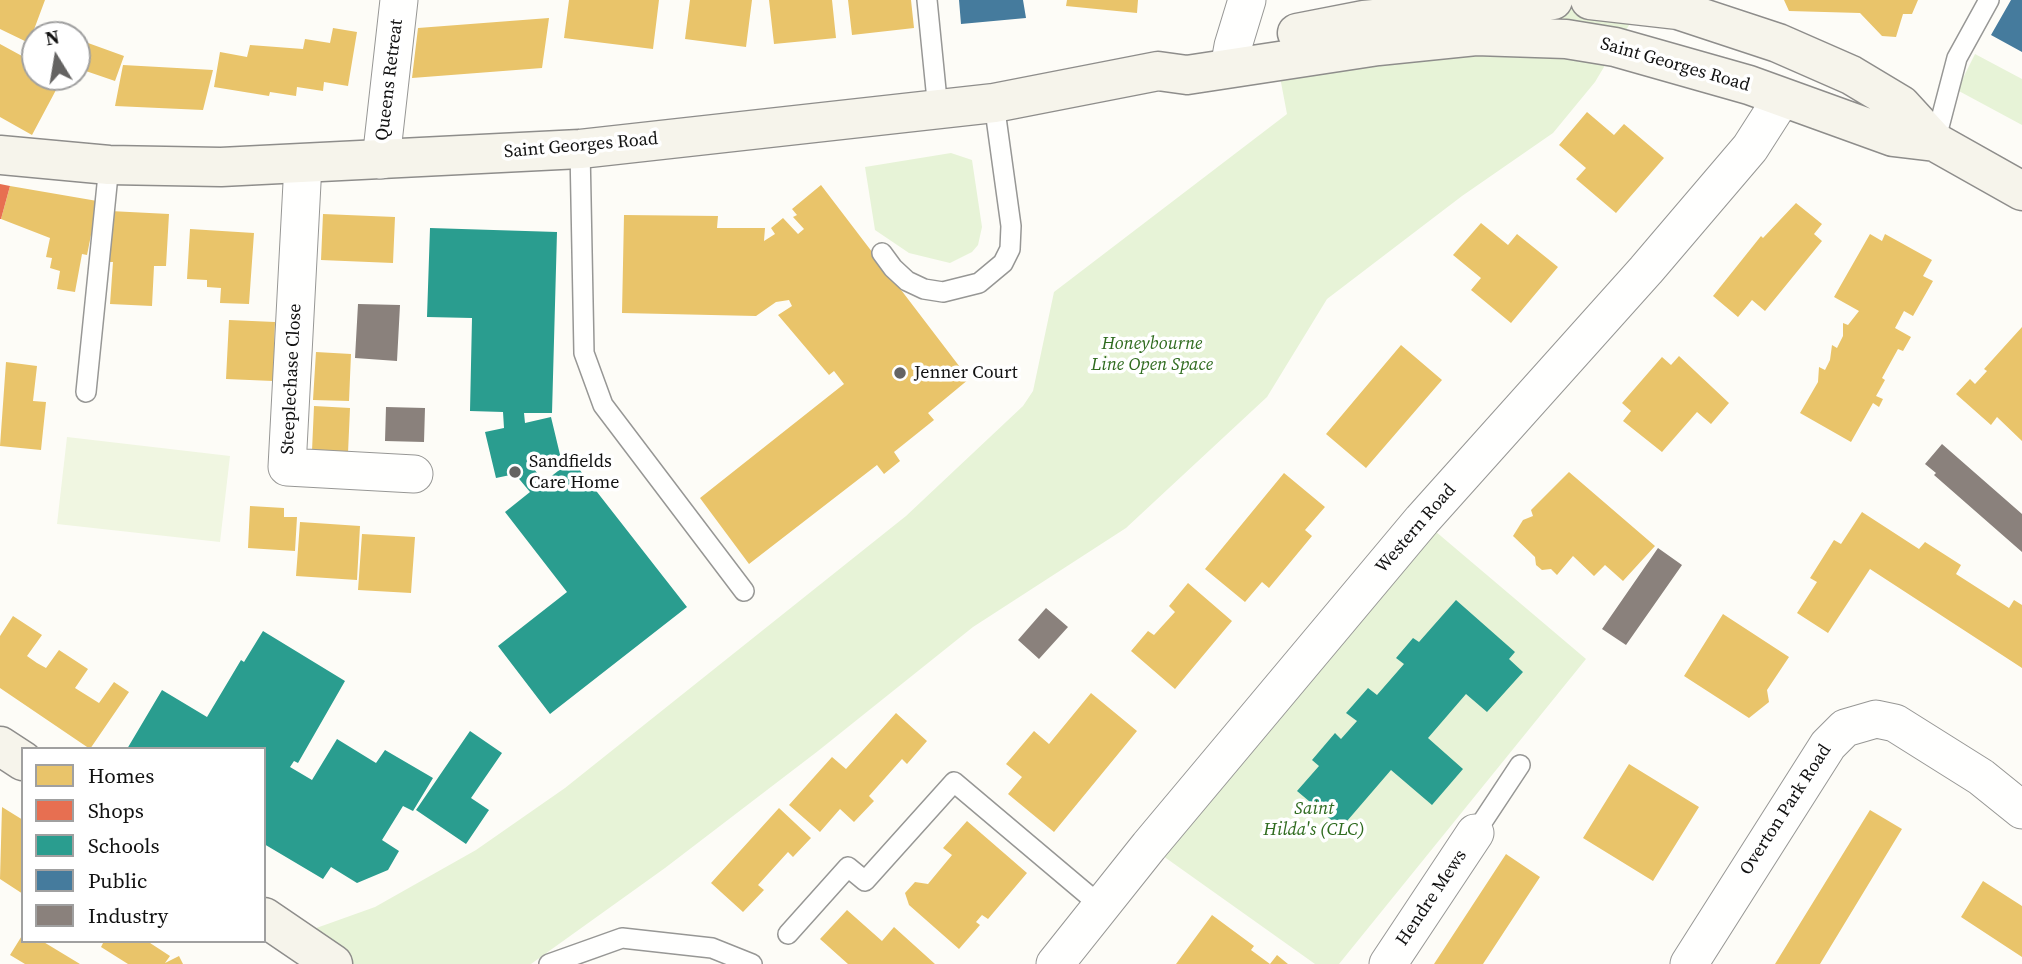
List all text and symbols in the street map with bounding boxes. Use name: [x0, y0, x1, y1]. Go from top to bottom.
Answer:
street label: Queens Retreat: [372, 18, 408, 142]
north arrow: [21, 21, 91, 91]
text: N: [43, 23, 62, 51]
street label: Saint Georges Road: [1598, 33, 1752, 97]
street label: Saint Georges Road: [503, 129, 659, 163]
street label: Steeplechase Close: [277, 303, 307, 455]
park label: Honeybourne Line Open Space: [1091, 333, 1213, 376]
place label: Jenner Court: [914, 362, 1018, 384]
marker: Jenner Court: [892, 365, 908, 381]
place label: Sandfields Care Home: [529, 451, 619, 494]
marker: Sandfields Care Home: [507, 464, 523, 480]
street label: Western Road: [1371, 480, 1461, 578]
street label: Overton Park Road: [1736, 741, 1836, 879]
legend: [21, 747, 266, 943]
text: Homes: [88, 761, 154, 790]
text: Shops: [88, 796, 144, 825]
park label: Saint Hilda's (CLC): [1263, 798, 1365, 840]
text: Schools: [88, 831, 160, 860]
street label: Hendre Mews: [1392, 846, 1472, 950]
text: Public: [88, 866, 147, 895]
text: Industry: [88, 901, 168, 930]

